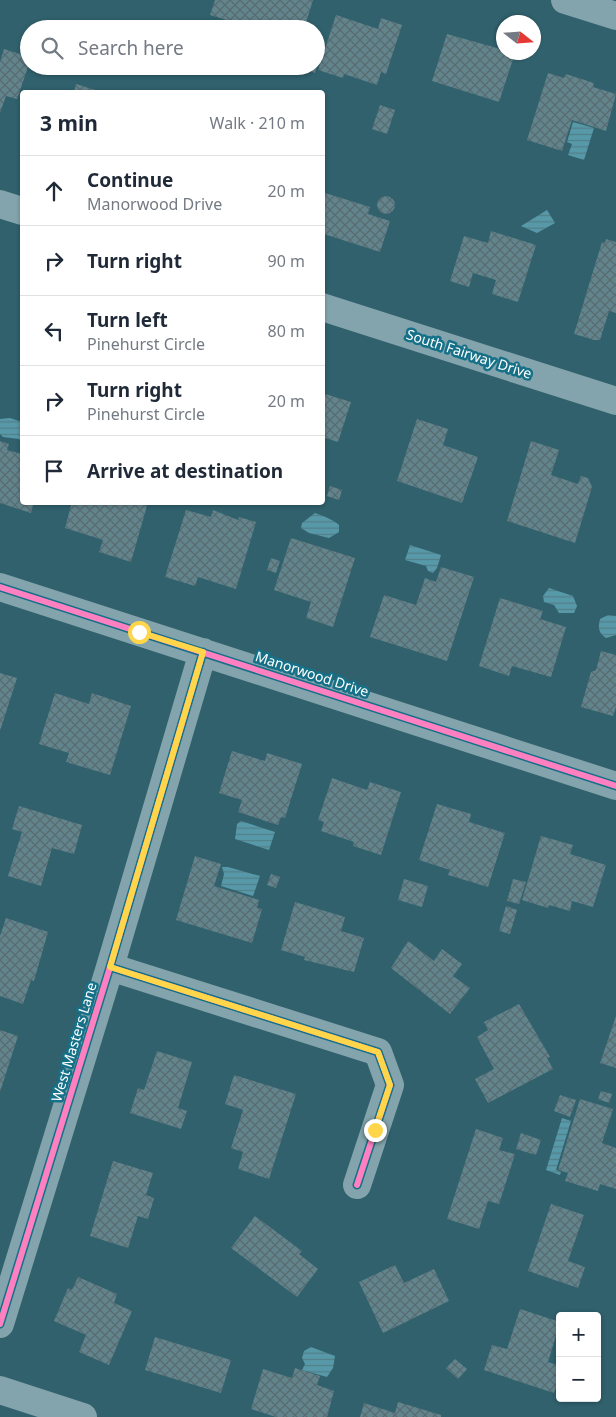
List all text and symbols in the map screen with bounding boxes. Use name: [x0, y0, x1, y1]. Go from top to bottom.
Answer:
north arrow: [496, 15, 541, 60]
search box: [20, 20, 325, 75]
icon: search: [38, 34, 66, 62]
text: Search here: [78, 35, 184, 61]
text: 3 min: [40, 109, 98, 137]
text: Walk · 210 m: [210, 112, 305, 134]
text: Continue: [87, 167, 173, 193]
icon: ahead: [40, 177, 68, 205]
text: 20 m: [268, 180, 305, 202]
text: Manorwood Drive: [87, 193, 222, 215]
icon: right: [40, 247, 68, 275]
text: Turn right: [87, 248, 182, 274]
text: 90 m: [268, 250, 305, 272]
text: Turn left: [87, 307, 168, 333]
icon: left: [40, 317, 68, 345]
text: 80 m: [268, 320, 305, 342]
street label: South Fairway Drive: [404, 324, 534, 383]
text: Pinehurst Circle: [87, 333, 205, 355]
text: Turn right: [87, 377, 182, 403]
icon: right: [40, 387, 68, 415]
text: 20 m: [268, 390, 305, 412]
text: Pinehurst Circle: [87, 403, 205, 425]
icon: arrive: [40, 457, 68, 485]
text: Arrive at destination: [87, 458, 283, 484]
route start: [128, 621, 151, 644]
street label: Manorwood Drive: [253, 646, 371, 701]
street label: West Masters Lane: [46, 980, 101, 1104]
route end: [364, 1119, 387, 1142]
map controls: [556, 1312, 601, 1402]
button: +: [556, 1312, 601, 1357]
button: −: [556, 1357, 601, 1402]

